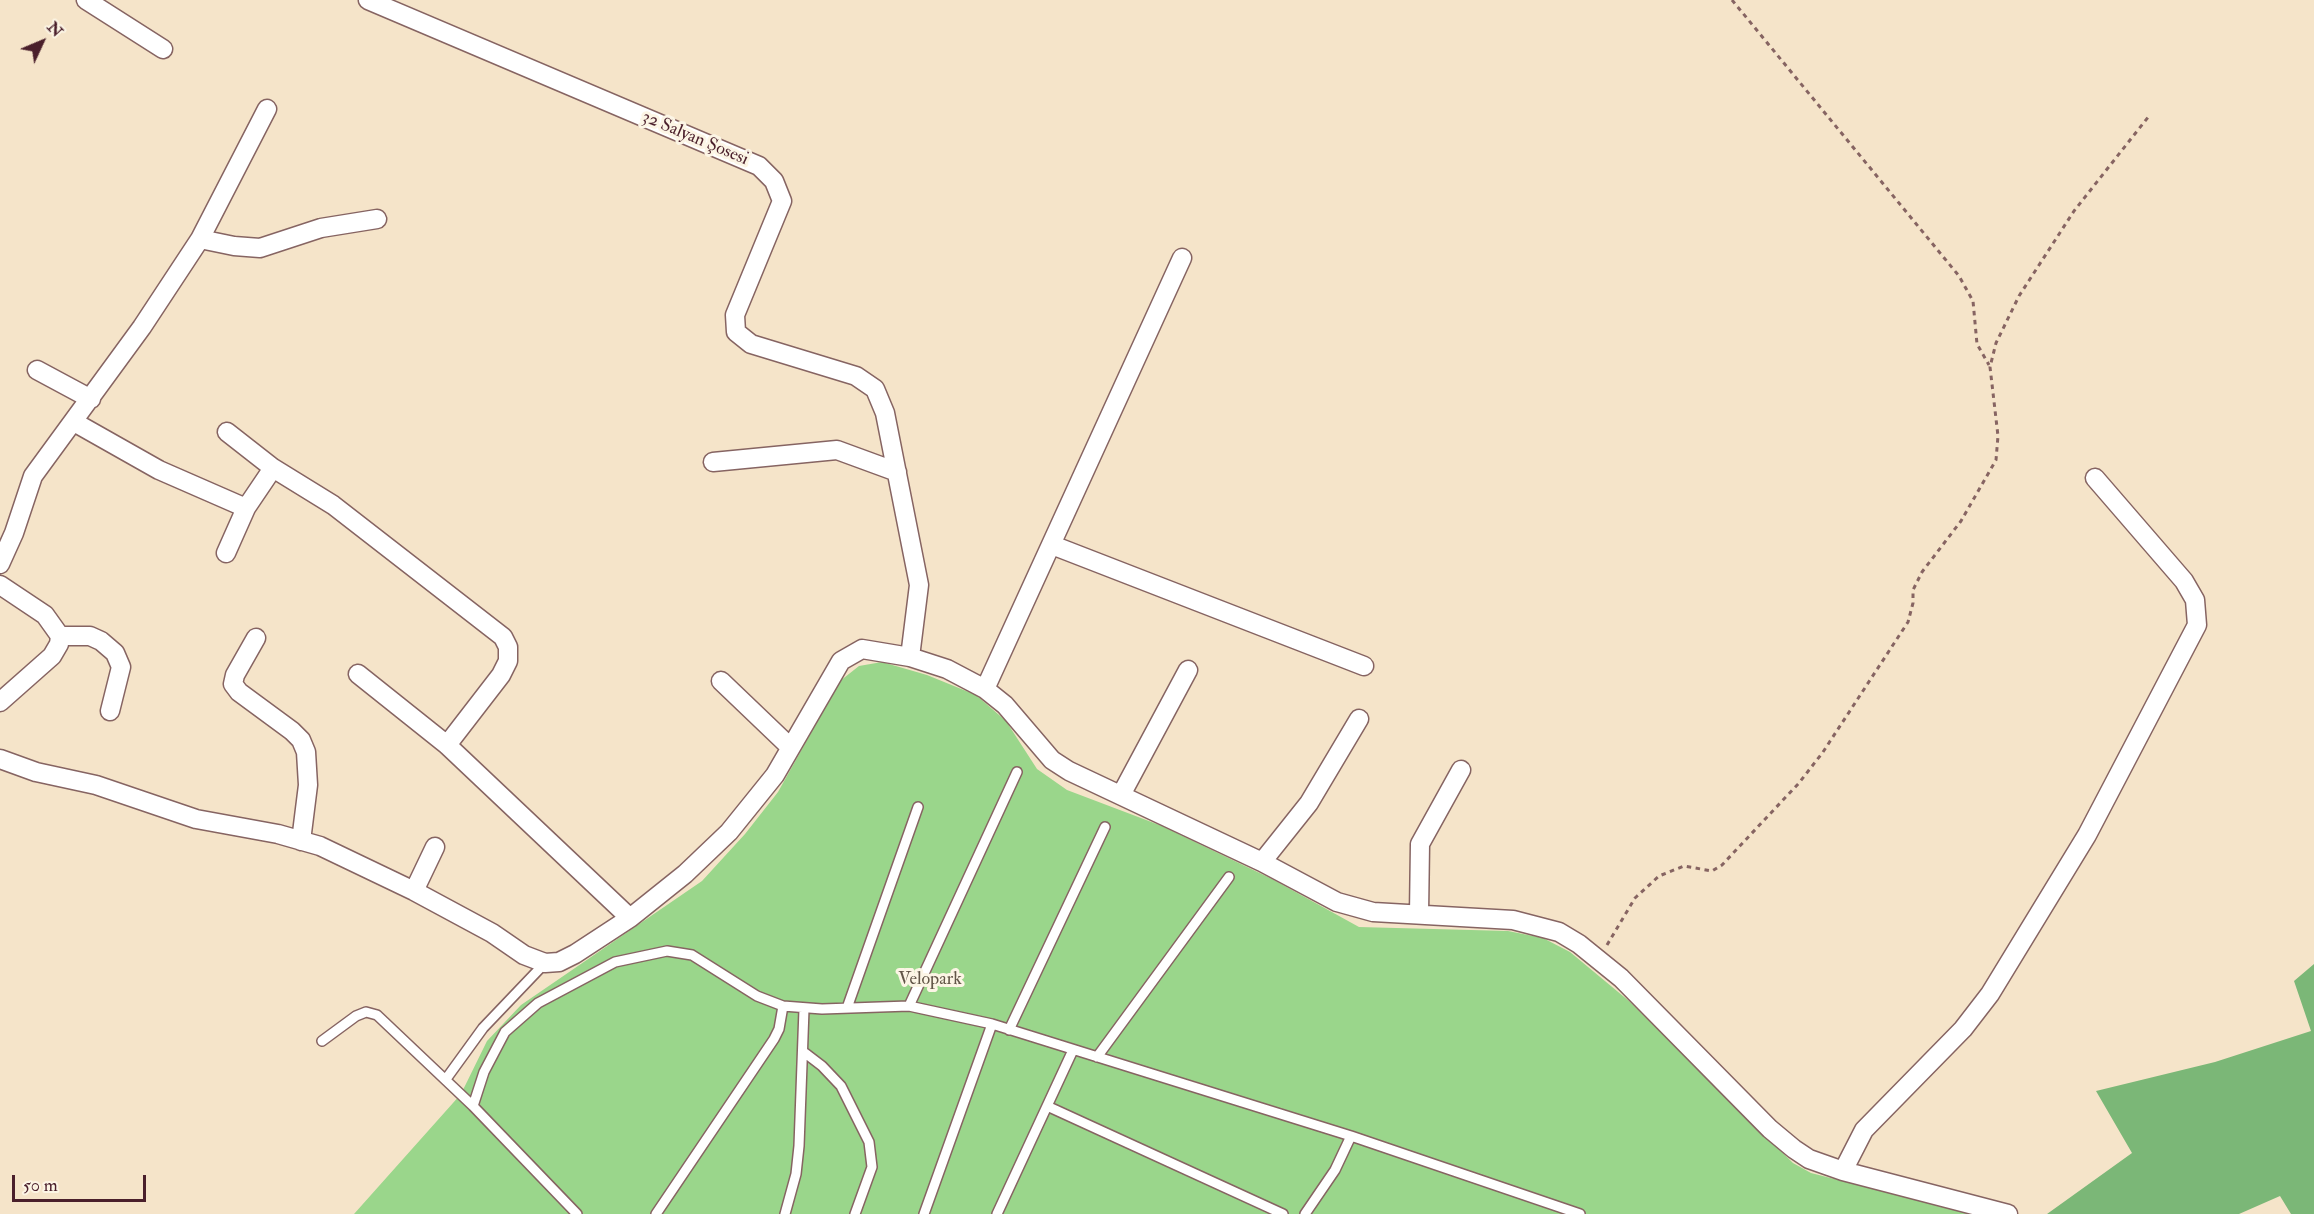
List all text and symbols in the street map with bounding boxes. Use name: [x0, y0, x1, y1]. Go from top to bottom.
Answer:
north arrow: [12, 12, 72, 72]
text: N: [43, 17, 67, 42]
street label: 32 Salyan Şosesi: [639, 107, 751, 171]
park label: Velopark: [898, 969, 962, 991]
scale bar: [15, 1163, 148, 1201]
text: 50 m: [23, 1174, 58, 1197]

